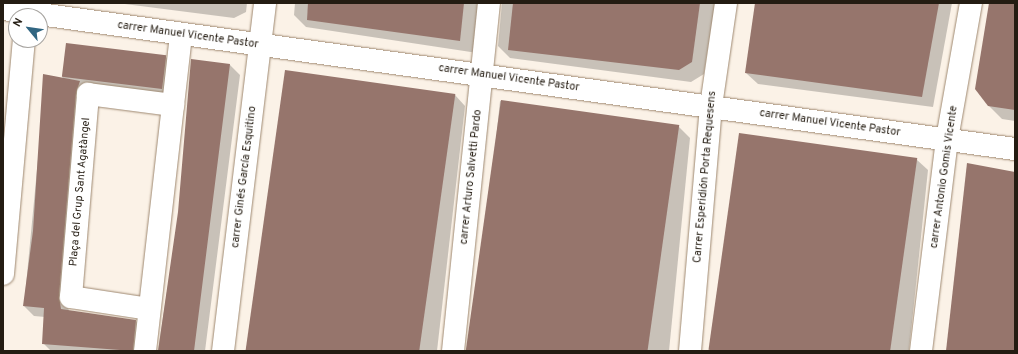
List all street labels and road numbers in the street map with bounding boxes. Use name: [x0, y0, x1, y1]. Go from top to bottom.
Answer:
street label: carrer Manuel Vicente Pastor: [116, 19, 260, 51]
street label: carrer Manuel Vicente Pastor: [437, 62, 581, 94]
street label: Carrer Esperidión Porta Requesens: [691, 90, 719, 264]
street label: carrer Antonio Gomis Vicente: [927, 104, 961, 250]
street label: carrer Ginés García Esquitino: [229, 105, 259, 249]
street label: carrer Manuel Vicente Pastor: [758, 107, 902, 139]
street label: carrer Arturo Salvetti Pardo: [457, 109, 485, 245]
street label: Plaça del Grup Sant Agatàngel: [67, 117, 93, 267]

